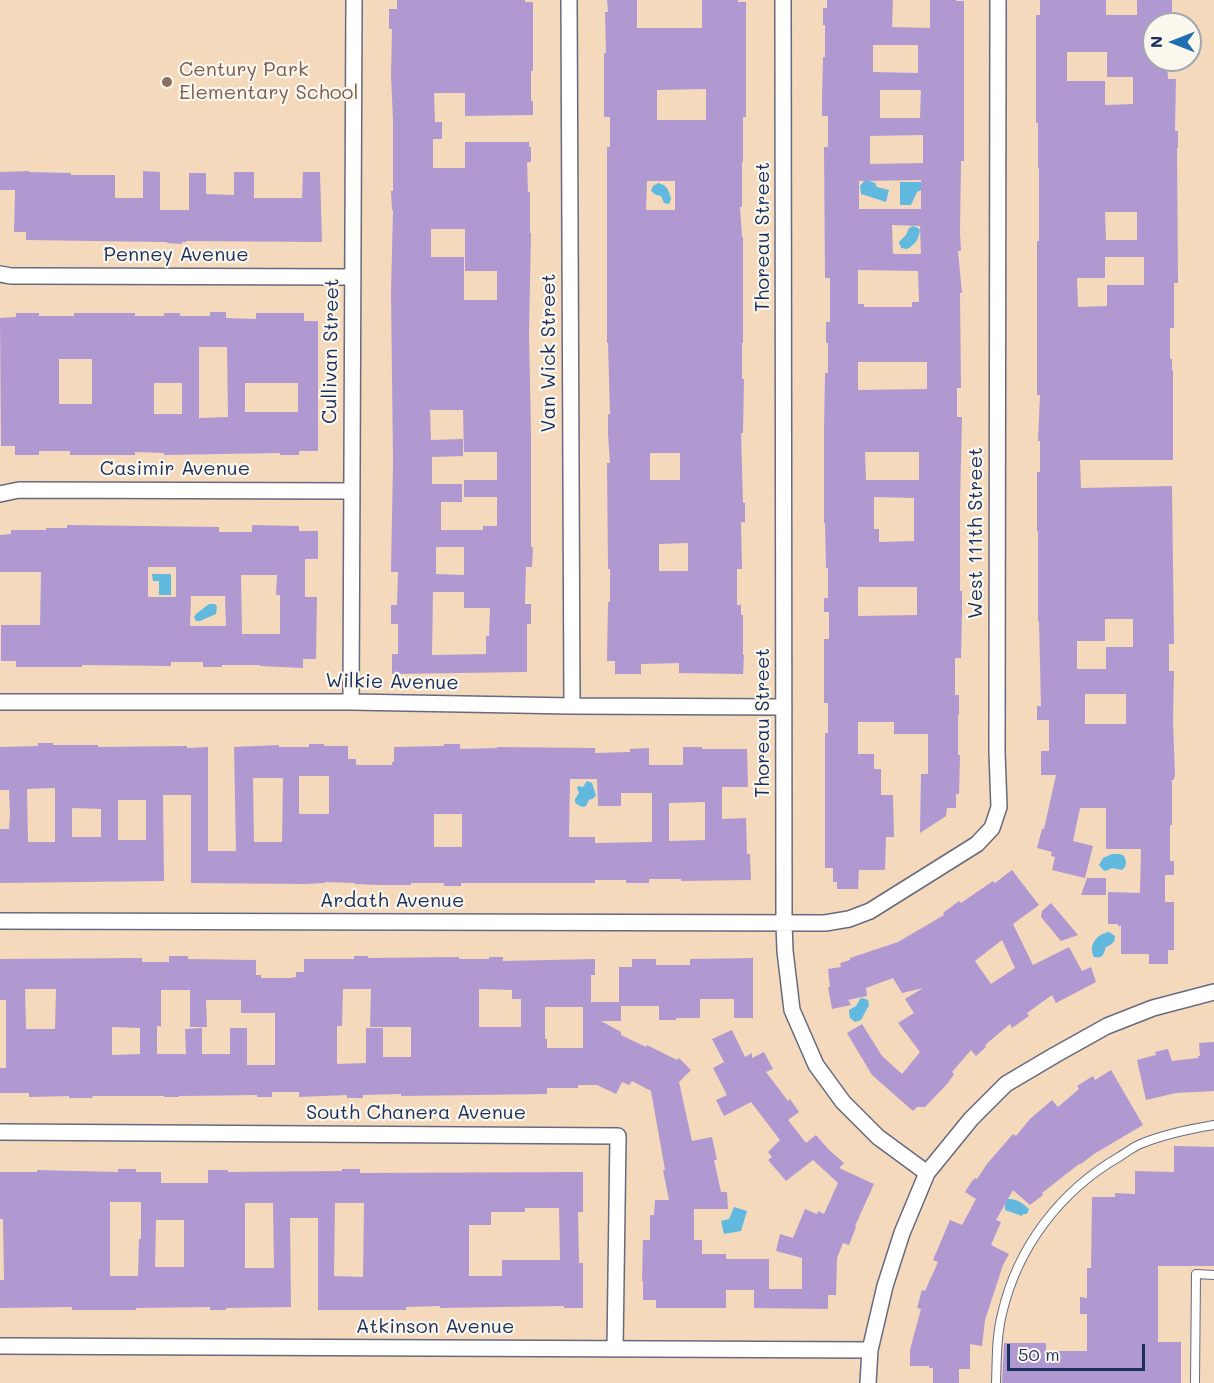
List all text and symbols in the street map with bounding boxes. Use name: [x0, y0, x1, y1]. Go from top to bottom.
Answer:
north arrow: [1142, 12, 1202, 72]
text: N: [1145, 36, 1166, 48]
place label: Century Park Elementary School: [179, 58, 358, 105]
marker: Century Park Elementary School: [160, 75, 174, 89]
street label: Thoreau Street: [751, 162, 775, 312]
street label: Penney Avenue: [103, 243, 249, 267]
street label: Van Wick Street: [537, 274, 561, 432]
street label: Cullivan Street: [318, 278, 344, 424]
street label: West 111th Street: [964, 447, 988, 619]
street label: Casimir Avenue: [100, 457, 250, 481]
street label: Thoreau Street: [751, 648, 775, 798]
street label: Wilkie Avenue: [325, 669, 459, 695]
street label: Ardath Avenue: [320, 889, 464, 913]
street label: South Chanera Avenue: [306, 1101, 526, 1125]
street label: Atkinson Avenue: [356, 1315, 514, 1339]
scale bar: [1010, 1332, 1148, 1370]
text: 50 m: [1018, 1342, 1060, 1366]

